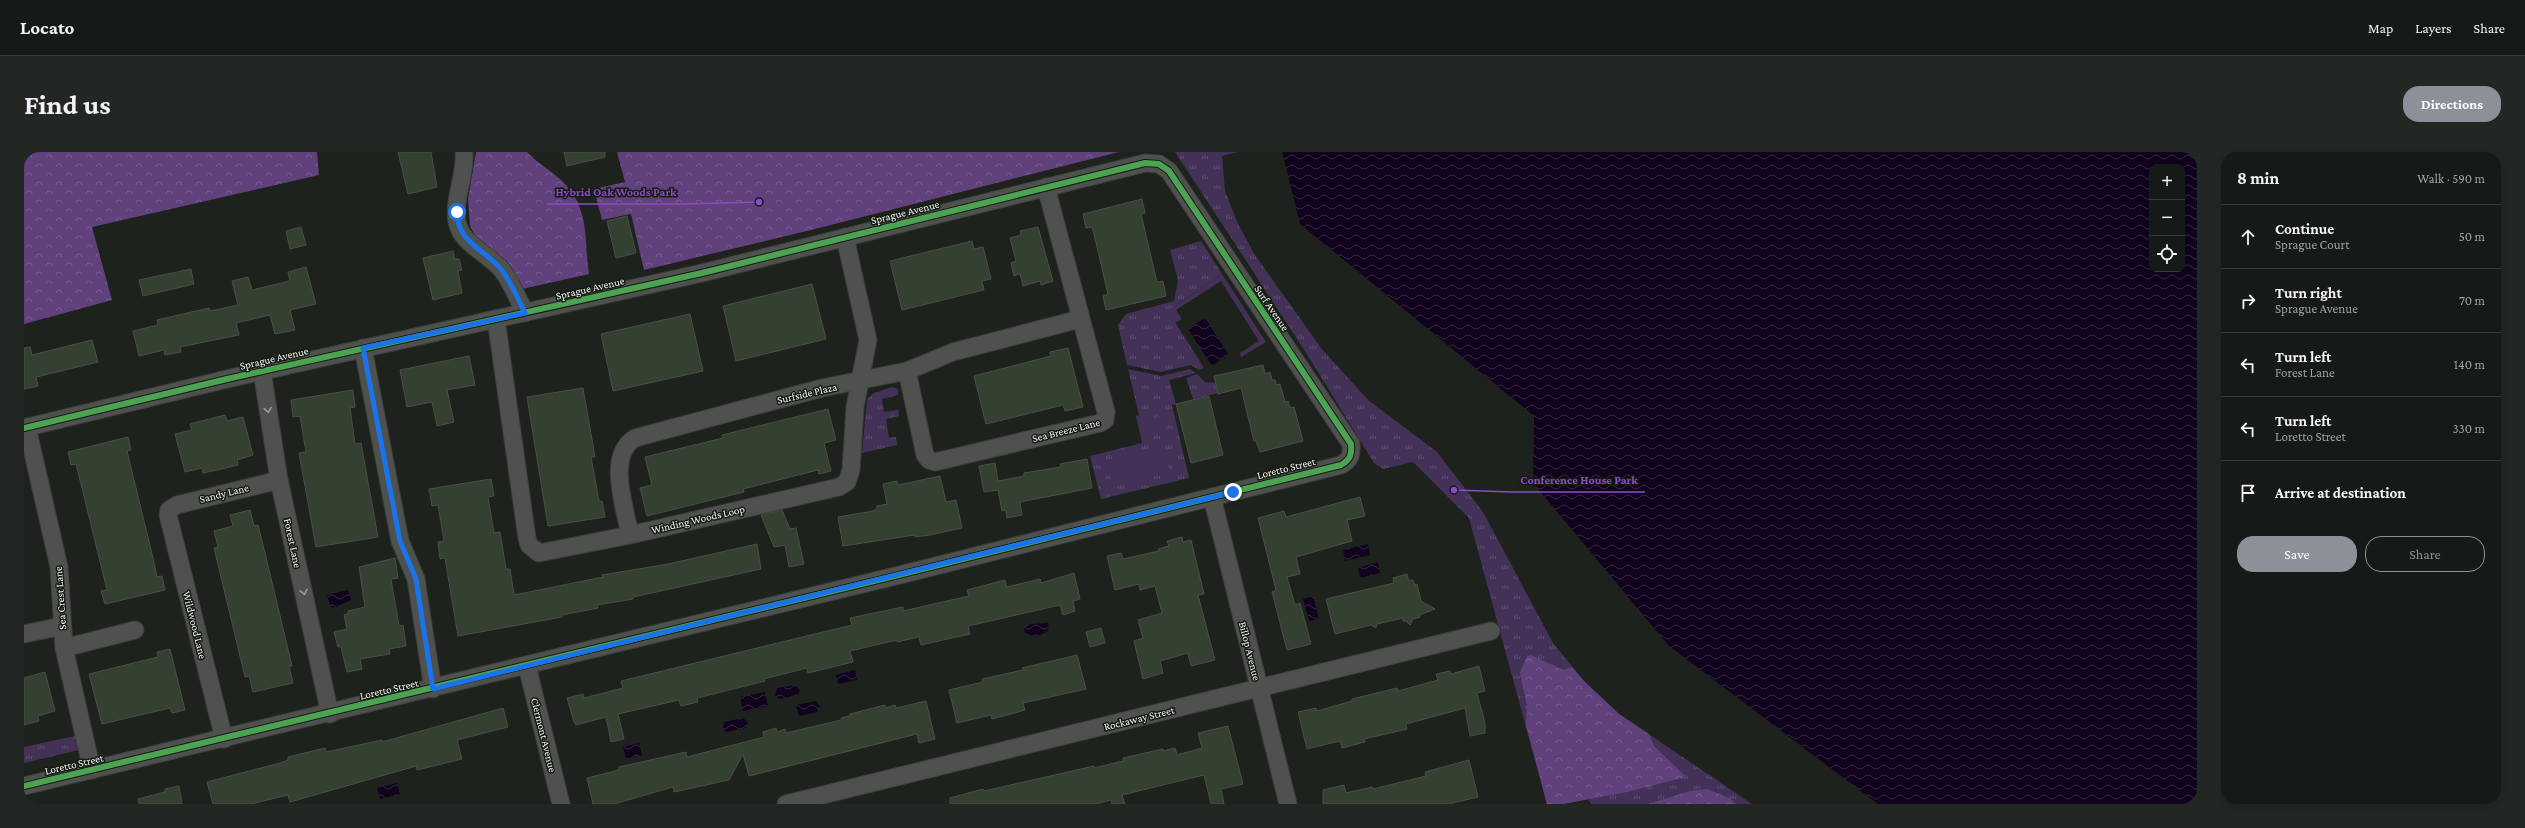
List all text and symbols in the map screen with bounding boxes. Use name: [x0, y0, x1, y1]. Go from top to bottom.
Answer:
text: Locato: [20, 17, 74, 38]
text: Map: [2368, 20, 2393, 36]
text: Layers: [2415, 20, 2452, 36]
text: Share: [2474, 20, 2505, 36]
button: Directions: [2403, 86, 2501, 122]
text: Find us: [24, 89, 111, 120]
map controls: [2149, 164, 2185, 272]
button: +: [2149, 164, 2185, 200]
text: 8 min: [2237, 169, 2279, 188]
text: Walk · 590 m: [2417, 171, 2485, 186]
callout: Hybrid Oak Woods Park: [547, 180, 685, 204]
text: Hybrid Oak Woods Park: [555, 185, 677, 199]
street label: Sprague Avenue: [870, 198, 941, 227]
button: −: [2149, 200, 2185, 236]
route start: [448, 203, 466, 221]
text: Continue: [2275, 221, 2334, 237]
icon: ahead: [2237, 226, 2259, 248]
text: 50 m: [2459, 229, 2485, 244]
button: locate: [2149, 236, 2185, 272]
text: Sprague Court: [2275, 237, 2349, 252]
street label: Sprague Avenue: [554, 274, 626, 303]
street label: Surf Avenue: [1252, 283, 1292, 333]
text: Turn right: [2275, 285, 2342, 301]
icon: right: [2237, 290, 2259, 312]
text: 70 m: [2459, 293, 2485, 308]
text: Sprague Avenue: [2275, 301, 2358, 316]
street label: Sprague Avenue: [238, 344, 310, 373]
text: Turn left: [2275, 349, 2331, 365]
icon: left: [2237, 354, 2259, 376]
text: 140 m: [2454, 357, 2485, 372]
text: Forest Lane: [2275, 365, 2335, 380]
street label: Surfside Plaza: [776, 380, 838, 406]
one-way arrow: [263, 407, 272, 413]
text: Turn left: [2275, 413, 2331, 429]
street label: Sea Breeze Lane: [1031, 416, 1101, 444]
icon: left: [2237, 418, 2259, 440]
text: 330 m: [2452, 421, 2485, 436]
text: Loretto Street: [2275, 429, 2346, 444]
street label: Loretto Street: [1255, 455, 1317, 481]
callout: Conference House Park: [1512, 468, 1645, 492]
text: Conference House Park: [1520, 473, 1638, 487]
street label: Sandy Lane: [198, 481, 250, 506]
icon: arrive: [2237, 482, 2259, 504]
route end: [1224, 483, 1242, 501]
text: Arrive at destination: [2275, 485, 2406, 501]
street label: Winding Woods Loop: [650, 502, 746, 537]
street label: Forest Lane: [282, 517, 304, 569]
button: Save: [2237, 536, 2357, 572]
button: Share: [2365, 536, 2485, 572]
street label: Sea Crest Lane: [52, 566, 68, 630]
one-way arrow: [299, 589, 307, 595]
street label: Wildwood Lane: [181, 590, 209, 660]
street label: Billop Avenue: [1236, 620, 1263, 682]
street label: Loretto Street: [358, 676, 420, 702]
street label: Clermont Avenue: [529, 696, 559, 774]
street label: Rockaway Street: [1103, 703, 1176, 734]
street label: Loretto Street: [43, 751, 105, 777]

